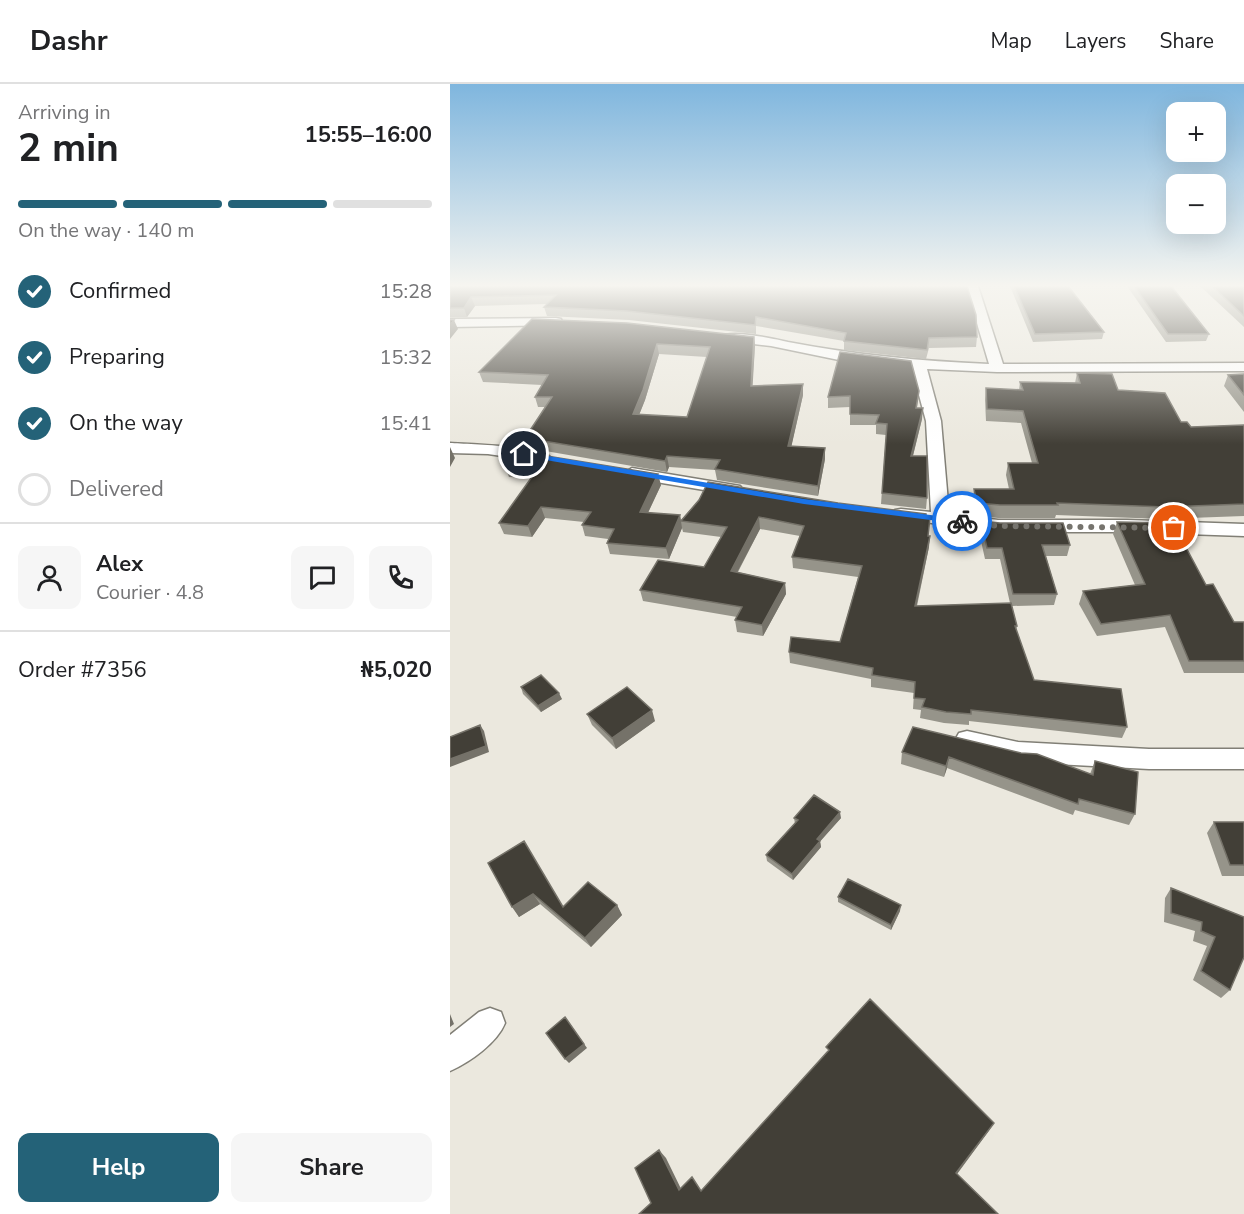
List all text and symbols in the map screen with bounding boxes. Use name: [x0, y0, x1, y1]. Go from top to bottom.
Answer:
text: Dashr: [30, 22, 108, 60]
text: Map: [990, 27, 1032, 55]
text: Layers: [1065, 27, 1126, 55]
text: Share: [1159, 27, 1214, 55]
text: Arriving in: [18, 99, 111, 126]
map controls: [1166, 102, 1226, 234]
button: +: [1166, 102, 1226, 162]
text: 15:55–16:00: [304, 120, 432, 150]
text: 2 min: [18, 122, 119, 175]
button: −: [1166, 174, 1226, 234]
text: On the way · 140 m: [18, 217, 194, 244]
icon: check: [18, 275, 51, 308]
text: Confirmed: [69, 276, 171, 306]
text: 15:28: [379, 278, 432, 305]
icon: check: [18, 341, 51, 374]
text: Preparing: [69, 342, 165, 372]
text: 15:32: [379, 344, 432, 371]
icon: check: [18, 407, 51, 440]
text: On the way: [69, 408, 183, 438]
text: 15:41: [379, 410, 432, 437]
pin: [498, 428, 549, 479]
icon: home: [507, 437, 540, 470]
text: Delivered: [69, 474, 164, 504]
courier: [932, 491, 992, 551]
pin: [1148, 502, 1199, 553]
icon: bike: [946, 505, 979, 538]
icon: bag: [1157, 511, 1190, 544]
button: person: [18, 546, 81, 609]
button: chat: [291, 546, 354, 609]
button: phone: [369, 546, 432, 609]
text: Alex: [96, 549, 143, 579]
text: Courier · 4.8: [96, 579, 204, 606]
text: Order #7356: [18, 655, 147, 685]
text: ₦5,020: [361, 655, 432, 685]
button: Help: [18, 1133, 219, 1202]
button: Share: [231, 1133, 432, 1202]

